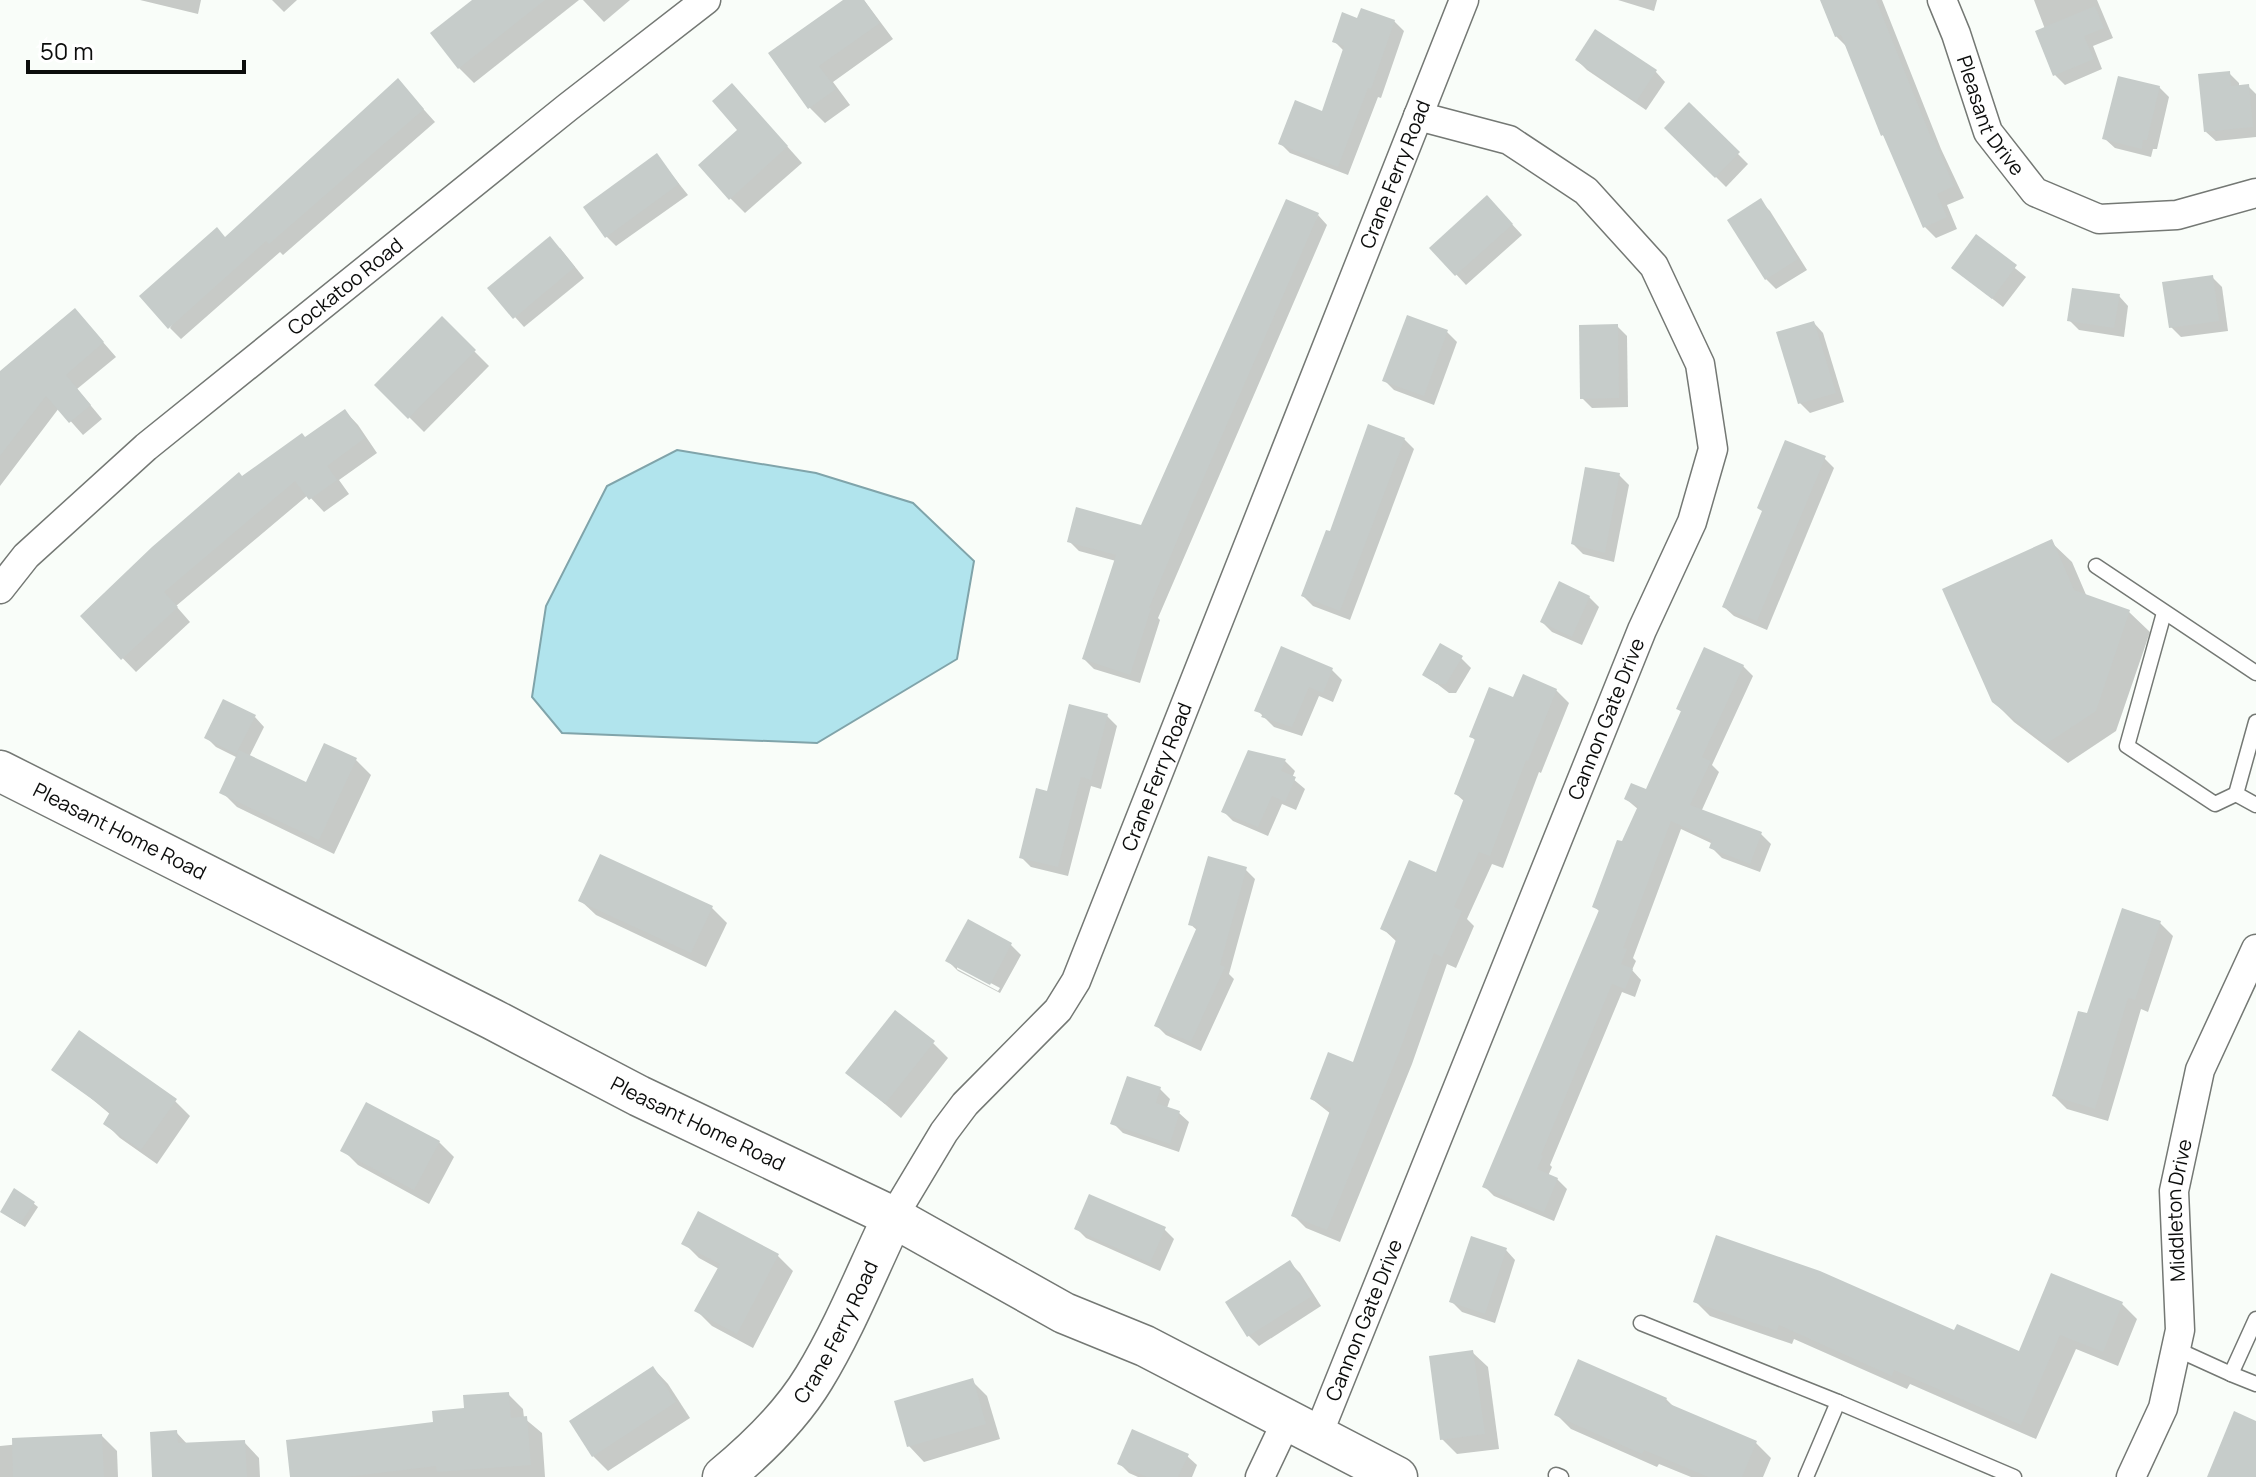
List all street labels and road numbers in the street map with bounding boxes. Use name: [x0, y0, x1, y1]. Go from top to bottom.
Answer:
street label: Pleasant Drive: [1951, 52, 2031, 181]
street label: Crane Ferry Road: [1353, 96, 1436, 252]
street label: Cockatoo Road: [282, 231, 408, 341]
street label: Cannon Gate Drive: [1561, 634, 1650, 804]
street label: Crane Ferry Road: [1115, 698, 1198, 855]
street label: Pleasant Home Road: [29, 776, 211, 886]
street label: Pleasant Home Road: [606, 1070, 790, 1177]
street label: Middleton Drive: [2160, 1136, 2198, 1282]
street label: Cannon Gate Drive: [1319, 1235, 1408, 1405]
street label: Crane Ferry Road: [787, 1256, 884, 1409]

